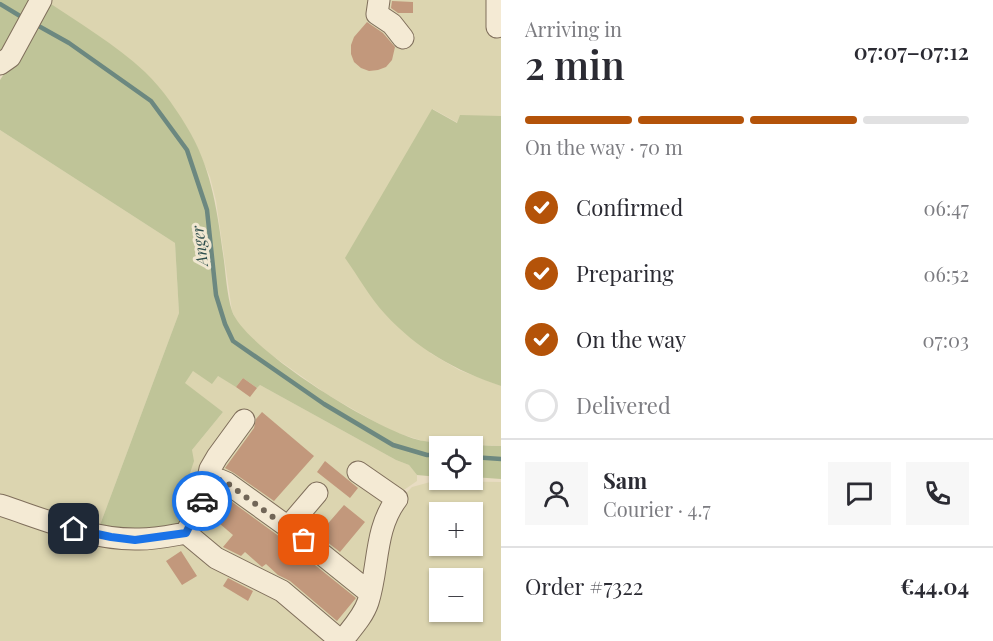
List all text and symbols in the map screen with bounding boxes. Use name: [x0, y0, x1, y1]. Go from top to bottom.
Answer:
text: Arriving in: [525, 15, 622, 42]
text: 07:07–07:12: [854, 36, 969, 66]
text: 2 min: [525, 38, 625, 90]
text: On the way · 70 m: [525, 133, 683, 160]
icon: check: [525, 191, 558, 224]
text: Confirmed: [576, 192, 683, 222]
text: 06:47: [924, 194, 969, 221]
water label: Anger: [186, 224, 212, 269]
icon: check: [525, 257, 558, 290]
text: Preparing: [576, 258, 674, 288]
text: 06:52: [923, 260, 969, 287]
icon: check: [525, 323, 558, 356]
text: On the way: [576, 324, 686, 354]
text: 07:03: [923, 326, 969, 353]
text: Delivered: [576, 390, 671, 420]
map controls: [429, 436, 483, 622]
button: locate: [429, 436, 483, 490]
button: person: [525, 462, 588, 525]
button: chat: [828, 462, 891, 525]
button: phone: [906, 462, 969, 525]
text: Sam: [603, 465, 647, 495]
courier: [172, 471, 232, 531]
icon: car: [186, 485, 219, 518]
text: Courier · 4.7: [603, 495, 711, 522]
button: +: [429, 502, 483, 556]
pin: [48, 503, 99, 554]
icon: home: [57, 512, 90, 545]
pin: [278, 514, 329, 565]
icon: bag: [287, 523, 320, 556]
button: −: [429, 568, 483, 622]
text: Order #7322: [525, 571, 643, 601]
text: €44.04: [900, 571, 969, 601]

